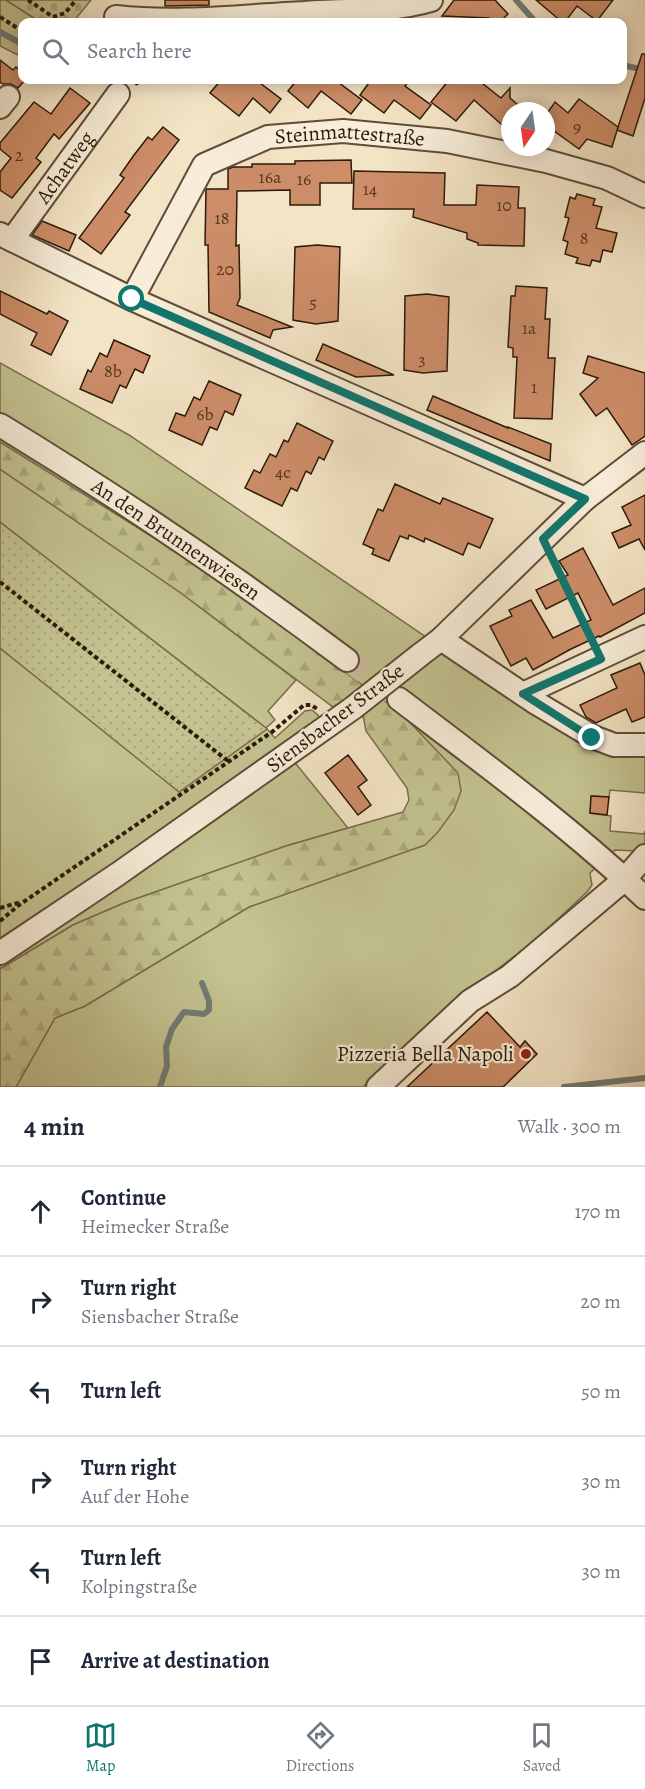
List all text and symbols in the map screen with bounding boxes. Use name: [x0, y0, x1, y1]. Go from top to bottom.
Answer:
search box: [18, 18, 627, 84]
icon: search: [39, 35, 72, 68]
text: Search here: [87, 36, 192, 66]
north arrow: [501, 102, 555, 156]
house number: 9: [573, 115, 581, 139]
street label: Steinmattestraße: [274, 117, 426, 153]
street label: Achatweg: [29, 125, 101, 210]
house number: 2: [15, 143, 24, 167]
house number: 16a: [259, 165, 282, 189]
house number: 16: [297, 167, 311, 191]
house number: 14: [363, 177, 377, 201]
house number: 10: [496, 193, 512, 217]
house number: 18: [215, 206, 229, 230]
house number: 8: [580, 226, 588, 250]
house number: 20: [216, 257, 234, 281]
route start: [118, 285, 144, 311]
house number: 5: [309, 290, 317, 314]
house number: 1a: [522, 316, 537, 340]
house number: 3: [418, 347, 426, 371]
house number: 8b: [104, 359, 122, 383]
house number: 1: [531, 375, 537, 399]
house number: 6b: [196, 402, 214, 426]
house number: 4c: [275, 460, 291, 484]
street label: An den Brunnenwiesen: [85, 471, 266, 607]
street label: Siensbacher Straße: [260, 657, 410, 779]
route end: [578, 724, 604, 750]
place label: Pizzeria Bella Napoli: [337, 1040, 514, 1068]
marker: Pizzeria Bella Napoli: [519, 1047, 533, 1061]
text: 4 min: [24, 1109, 85, 1144]
text: Walk · 300 m: [518, 1113, 621, 1140]
text: Continue: [81, 1183, 166, 1213]
icon: ahead: [24, 1195, 57, 1228]
text: 170 m: [575, 1198, 621, 1225]
text: Heimecker Straße: [81, 1213, 229, 1240]
text: Turn right: [81, 1273, 177, 1303]
icon: right: [24, 1285, 57, 1318]
text: 20 m: [580, 1288, 621, 1315]
text: Siensbacher Straße: [81, 1303, 239, 1330]
icon: left: [24, 1375, 57, 1408]
text: Turn left: [81, 1376, 161, 1406]
text: 50 m: [581, 1378, 621, 1405]
text: Turn right: [81, 1453, 177, 1483]
icon: right: [24, 1465, 57, 1498]
text: 30 m: [581, 1468, 621, 1495]
text: Auf der Hohe: [81, 1483, 189, 1510]
text: Turn left: [81, 1543, 161, 1573]
icon: left: [24, 1555, 57, 1588]
text: 30 m: [581, 1558, 621, 1585]
text: Kolpingstraße: [81, 1573, 197, 1600]
icon: arrive: [24, 1645, 57, 1678]
text: Arrive at destination: [81, 1646, 270, 1676]
tab: Map: [84, 1719, 117, 1777]
tab: Directions: [286, 1719, 354, 1777]
tab: Saved: [523, 1719, 561, 1777]

